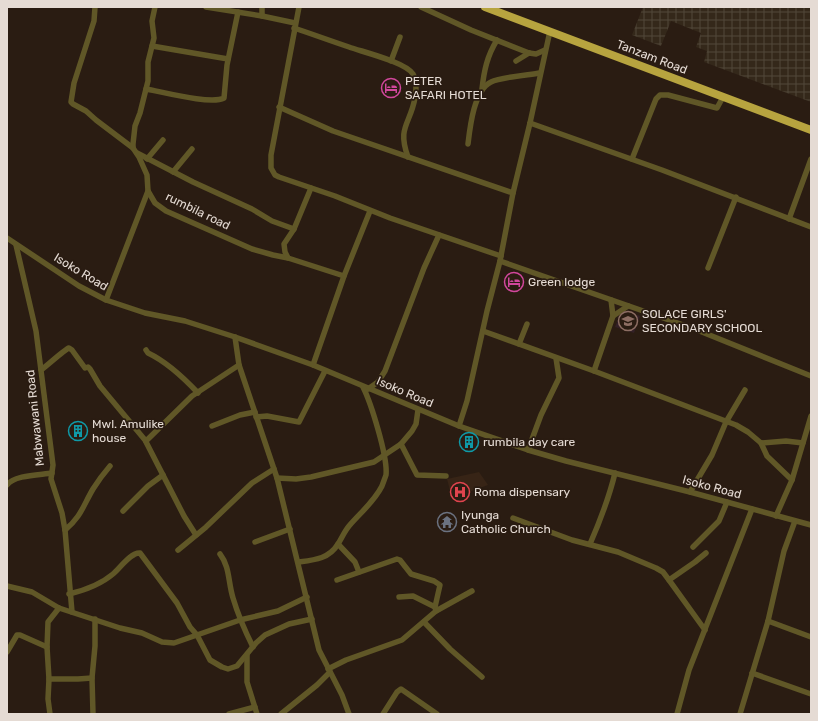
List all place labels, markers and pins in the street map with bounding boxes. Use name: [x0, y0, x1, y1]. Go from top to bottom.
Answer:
place label: PETER SAFARI HOTEL: [405, 74, 487, 102]
hotel icon: PETER SAFARI HOTEL: [380, 77, 402, 99]
hotel icon: Green lodge: [503, 271, 525, 293]
place label: Green lodge: [528, 275, 595, 289]
place label: SOLACE GIRLS' SECONDARY SCHOOL: [642, 307, 762, 335]
school or university icon: SOLACE GIRLS' SECONDARY SCHOOL: [617, 310, 639, 332]
place label: Mwl. Amulike house: [92, 417, 164, 445]
building icon: Mwl. Amulike house: [67, 420, 89, 442]
building icon: rumbila day care: [458, 431, 480, 453]
place label: rumbila day care: [483, 435, 576, 449]
hospital icon: Roma dispensary: [449, 481, 471, 503]
place label: Roma dispensary: [474, 485, 571, 499]
place label: Iyunga Catholic Church: [461, 508, 551, 536]
temple icon: Iyunga Catholic Church: [436, 511, 458, 533]

